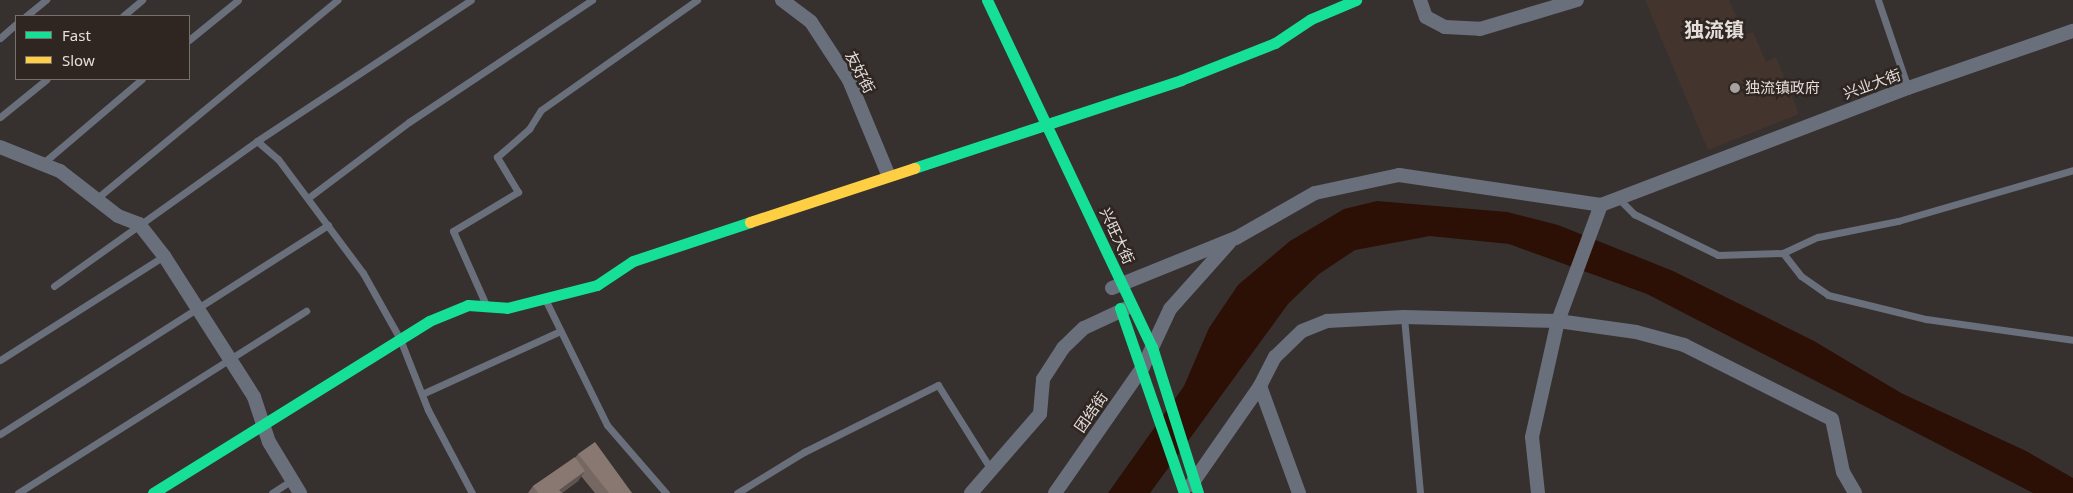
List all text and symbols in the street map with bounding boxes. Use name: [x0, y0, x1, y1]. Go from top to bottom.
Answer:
legend: [15, 15, 190, 80]
district label: 独流镇: [1684, 17, 1744, 41]
text: Fast: [62, 25, 91, 45]
street label: 友好街: [841, 48, 879, 96]
text: Slow: [62, 50, 95, 70]
street label: 兴业大街: [1841, 65, 1903, 103]
place label: 独流镇政府: [1745, 79, 1820, 97]
marker: 独流镇政府: [1729, 82, 1741, 94]
street label: 兴旺大街: [1096, 205, 1138, 267]
street label: 团结街: [1071, 388, 1111, 436]

